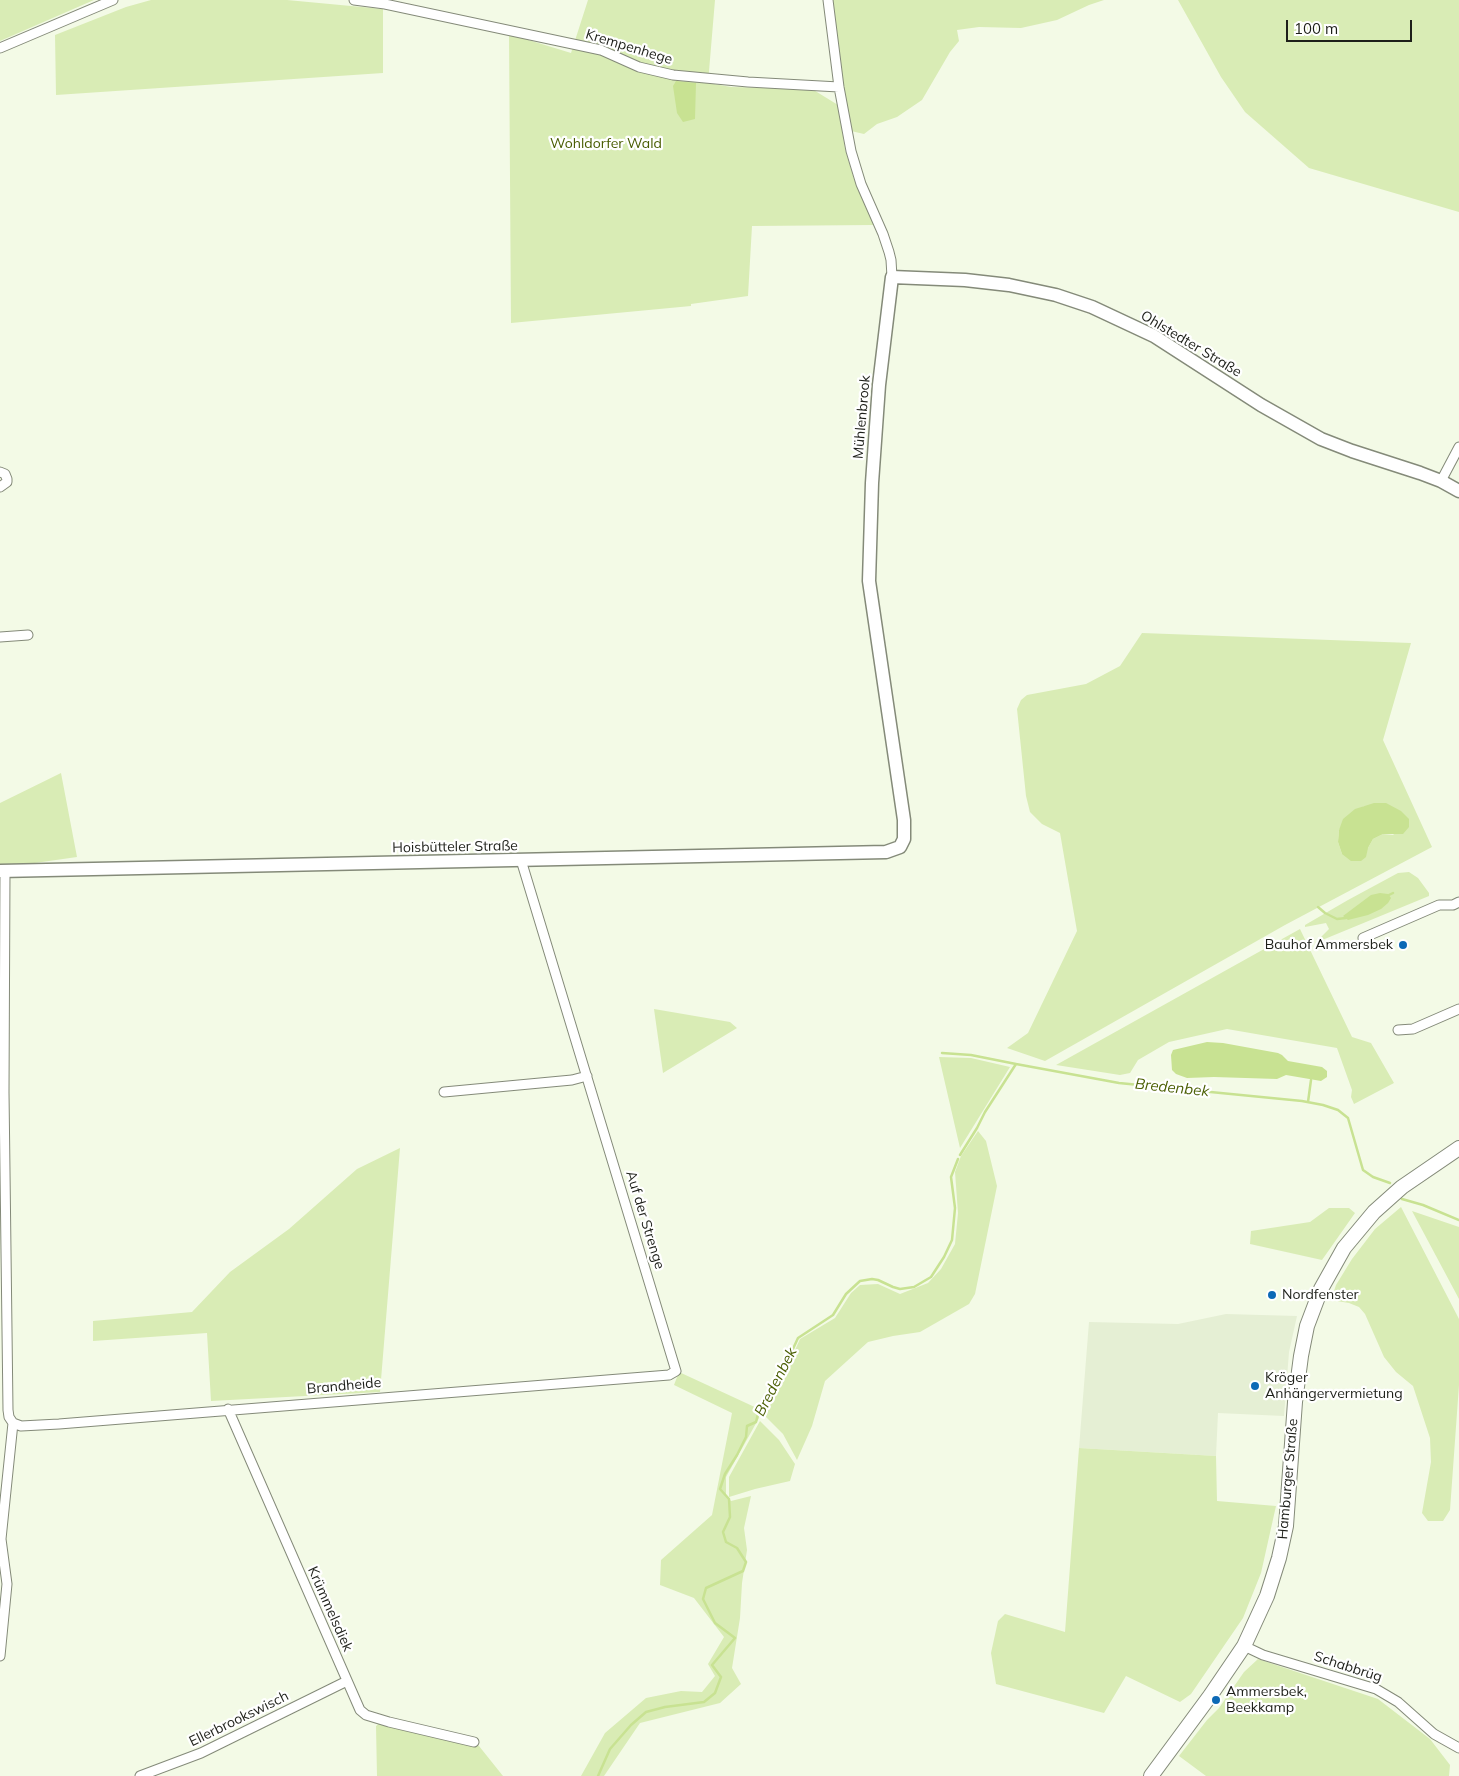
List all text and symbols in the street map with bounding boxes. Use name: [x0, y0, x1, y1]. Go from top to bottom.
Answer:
scale bar: [1289, 10, 1415, 42]
text: 100 m: [1294, 19, 1338, 38]
street label: Krempenhege: [584, 26, 674, 68]
park label: Wohldorfer Wald: [550, 136, 662, 152]
street label: Ohlstedter Straße: [1137, 307, 1245, 381]
street label: Mühlenbrook: [850, 374, 874, 460]
street label: Hoisbütteler Straße: [392, 838, 518, 856]
place label: Bauhof Ammersbek: [1265, 937, 1393, 953]
marker: Bauhof Ammersbek: [1397, 939, 1409, 951]
water label: Bredenbek: [1134, 1075, 1210, 1101]
street label: Auf der Strenge: [622, 1169, 668, 1271]
place label: Nordfenster: [1282, 1287, 1359, 1303]
marker: Nordfenster: [1266, 1289, 1278, 1301]
water label: Bredenbek: [751, 1345, 801, 1419]
place label: Kröger Anhängervermietung: [1265, 1370, 1403, 1402]
street label: Brandheide: [306, 1374, 382, 1398]
marker: Kröger Anhängervermietung: [1249, 1380, 1261, 1392]
street label: Hamburger Straße: [1274, 1418, 1302, 1540]
street label: Krümmelsdiek: [304, 1564, 356, 1654]
street label: Schabbrüg: [1312, 1648, 1384, 1686]
place label: Ammersbek, Beekkamp: [1226, 1684, 1307, 1716]
street label: Ellerbrookswisch: [187, 1688, 291, 1750]
marker: Ammersbek, Beekkamp: [1210, 1694, 1222, 1706]

